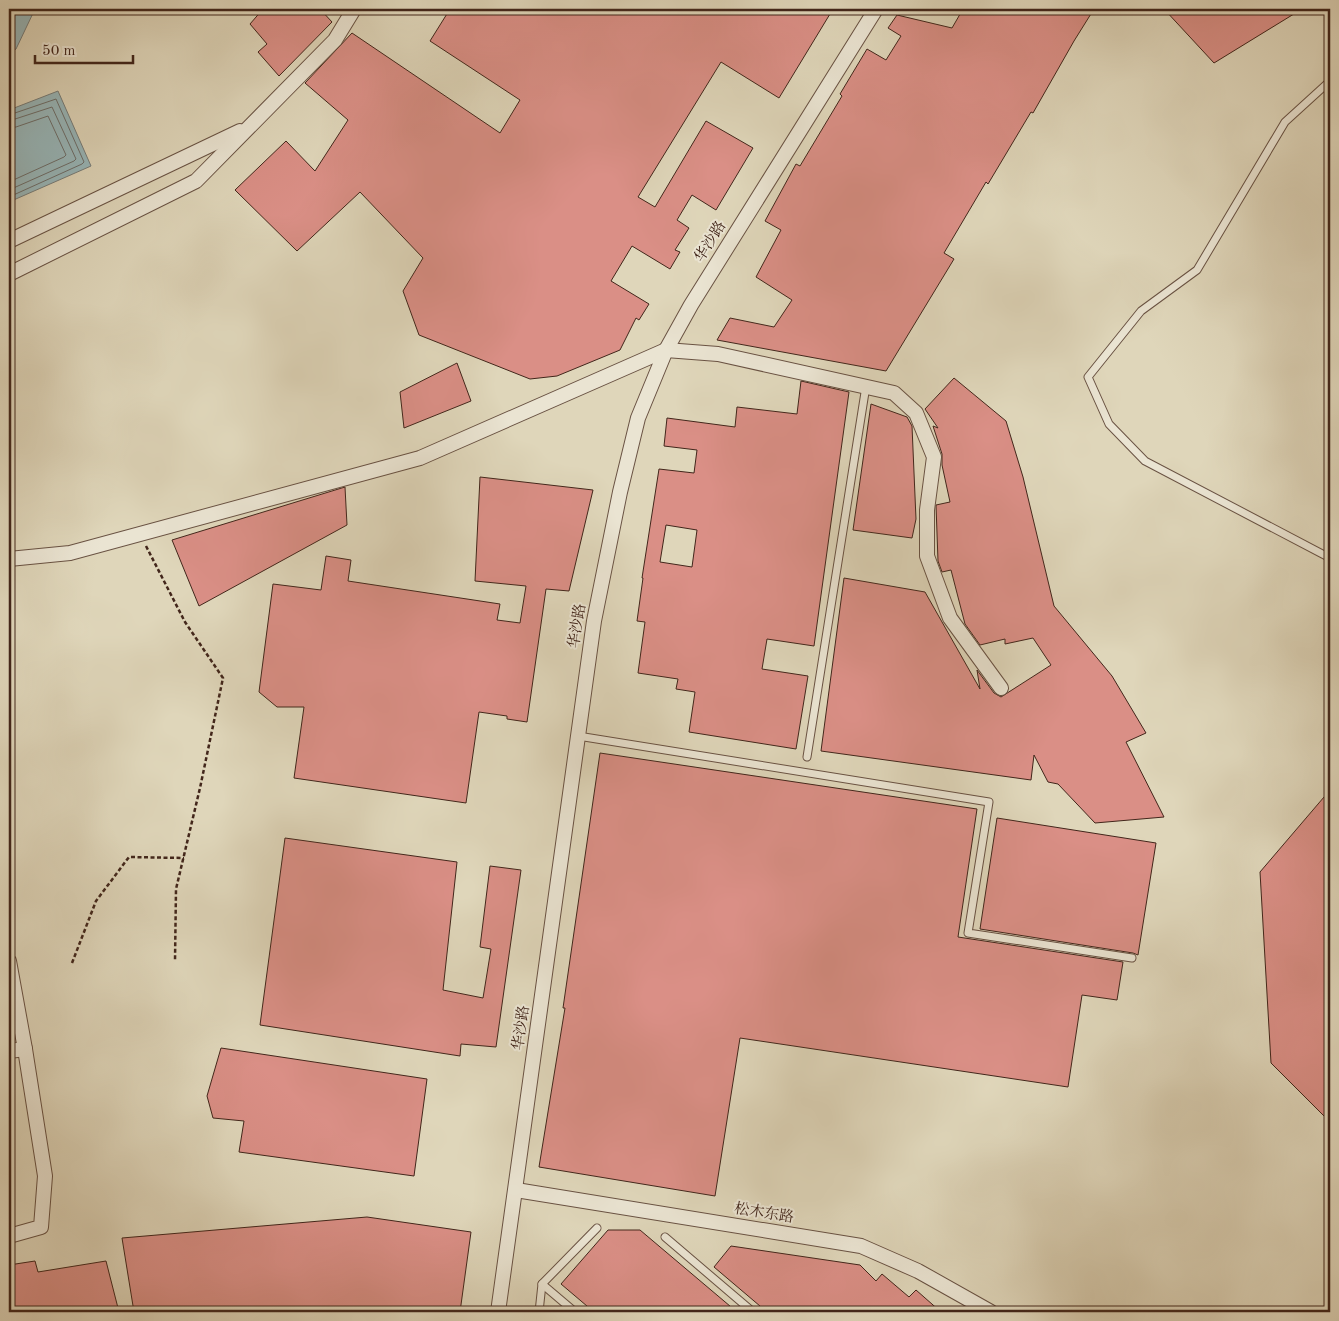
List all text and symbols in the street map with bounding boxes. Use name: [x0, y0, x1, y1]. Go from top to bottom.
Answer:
scale bar: [35, 32, 132, 64]
text: 50 m: [42, 44, 76, 59]
street label: 华沙路: [691, 218, 729, 265]
street label: 华沙路: [565, 602, 589, 649]
street label: 华沙路: [509, 1004, 533, 1051]
street label: 松木东路: [733, 1200, 795, 1226]

